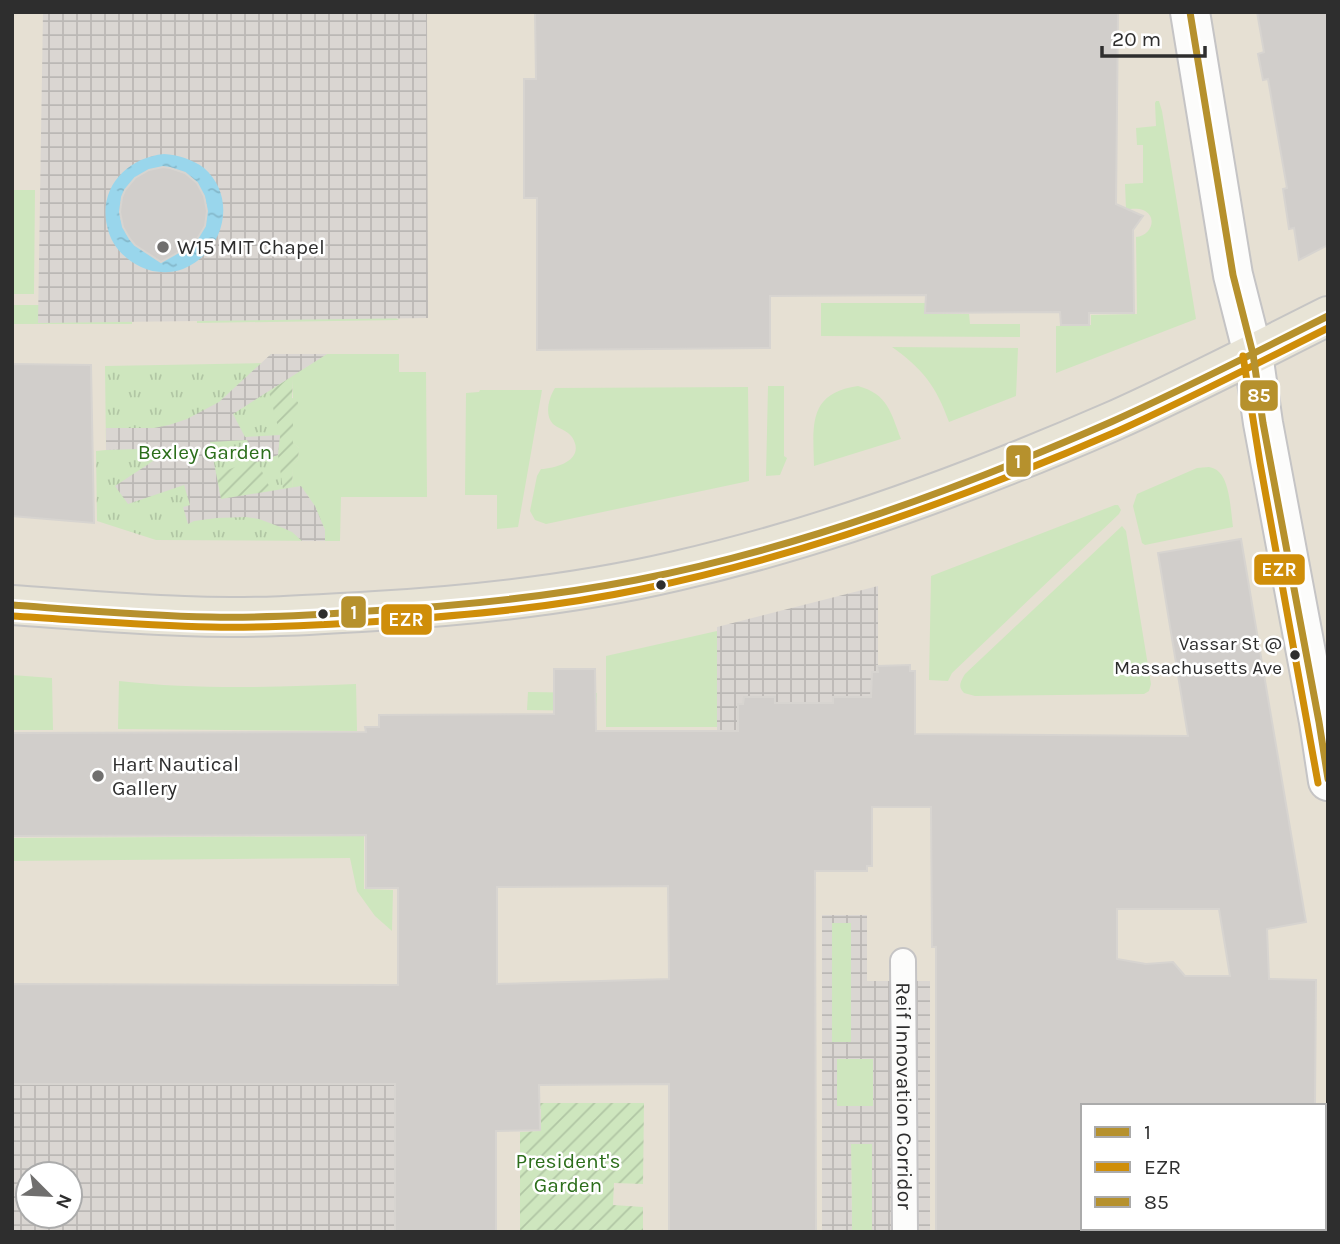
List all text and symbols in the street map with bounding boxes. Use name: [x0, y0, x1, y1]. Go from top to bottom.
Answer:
scale bar: [1102, 14, 1205, 58]
text: 20 m: [1112, 27, 1161, 51]
place label: W15 MIT Chapel: [177, 235, 325, 259]
marker: W15 MIT Chapel: [155, 239, 171, 255]
line badge: 85: [1239, 379, 1279, 412]
text: 85: [1247, 385, 1271, 407]
park label: Bexley Garden: [138, 440, 272, 464]
line badge: 1: [1005, 444, 1032, 478]
text: 1: [1015, 451, 1021, 473]
line badge: EZR: [1253, 553, 1306, 586]
text: EZR: [1261, 559, 1297, 581]
unlabelled marker: [654, 578, 668, 592]
line badge: 1: [340, 595, 367, 629]
text: 1: [351, 602, 357, 624]
line badge: EZR: [380, 603, 433, 636]
unlabelled marker: [316, 607, 330, 621]
text: EZR: [388, 609, 424, 631]
place label: Vassar St @ Massachusetts Ave: [1114, 633, 1282, 679]
marker: Vassar St @ Massachusetts Ave: [1288, 648, 1302, 662]
place label: Hart Nautical Gallery: [112, 752, 239, 800]
marker: Hart Nautical Gallery: [90, 768, 106, 784]
street label: Reif Innovation Corridor: [891, 982, 917, 1210]
legend: [1081, 1104, 1326, 1230]
text: 1: [1144, 1120, 1151, 1144]
park label: President's Garden: [516, 1149, 620, 1197]
text: EZR: [1144, 1155, 1181, 1179]
north arrow: [14, 1160, 84, 1230]
text: 85: [1144, 1190, 1169, 1214]
text: N: [51, 1191, 76, 1212]

